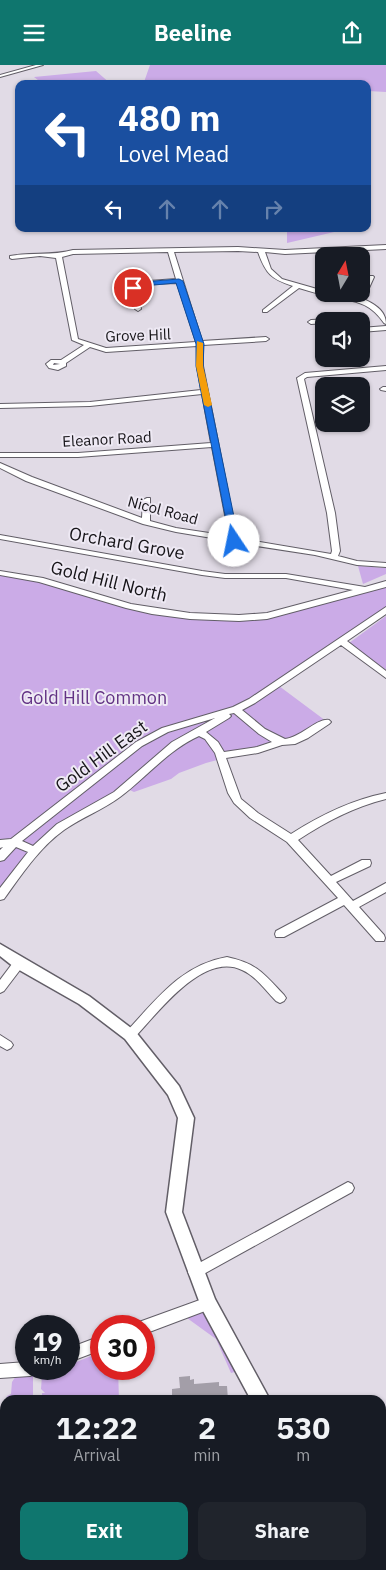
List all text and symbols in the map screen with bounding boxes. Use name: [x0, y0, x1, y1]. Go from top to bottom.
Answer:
text: Beeline: [154, 18, 232, 47]
icon: menu: [20, 19, 48, 47]
icon: share: [338, 19, 366, 47]
text: 480 m: [118, 95, 221, 141]
icon: left: [35, 100, 100, 165]
text: Lovel Mead: [118, 139, 229, 168]
icon: left: [100, 195, 128, 223]
icon: ahead: [153, 195, 181, 223]
icon: ahead: [206, 195, 234, 223]
icon: right: [259, 195, 287, 223]
north arrow: [315, 247, 370, 303]
map controls: [315, 247, 370, 432]
pin: [112, 267, 154, 309]
icon: arrive: [119, 274, 147, 302]
button: sound: [315, 312, 370, 367]
street label: Grove Hill: [105, 324, 171, 346]
button: layers: [315, 377, 370, 432]
street label: Eleanor Road: [62, 427, 152, 451]
street label: Nicol Road: [126, 491, 200, 529]
position arrow: [207, 514, 259, 566]
street label: Orchard Grove: [67, 522, 187, 564]
street label: Gold Hill North: [48, 555, 170, 607]
park label: Gold Hill Common: [21, 686, 167, 709]
street label: Gold Hill East: [50, 715, 152, 797]
speed limit sign: 30: [90, 1315, 155, 1380]
text: 19: [32, 1325, 63, 1358]
text: km/h: [33, 1352, 62, 1367]
text: 12:22: [56, 1408, 138, 1447]
text: 2: [198, 1408, 216, 1447]
text: 530: [276, 1408, 330, 1447]
text: Arrival: [73, 1445, 120, 1465]
text: min: [193, 1445, 220, 1465]
text: m: [296, 1445, 310, 1465]
button: Exit: [20, 1502, 188, 1560]
button: Share: [198, 1502, 366, 1560]

